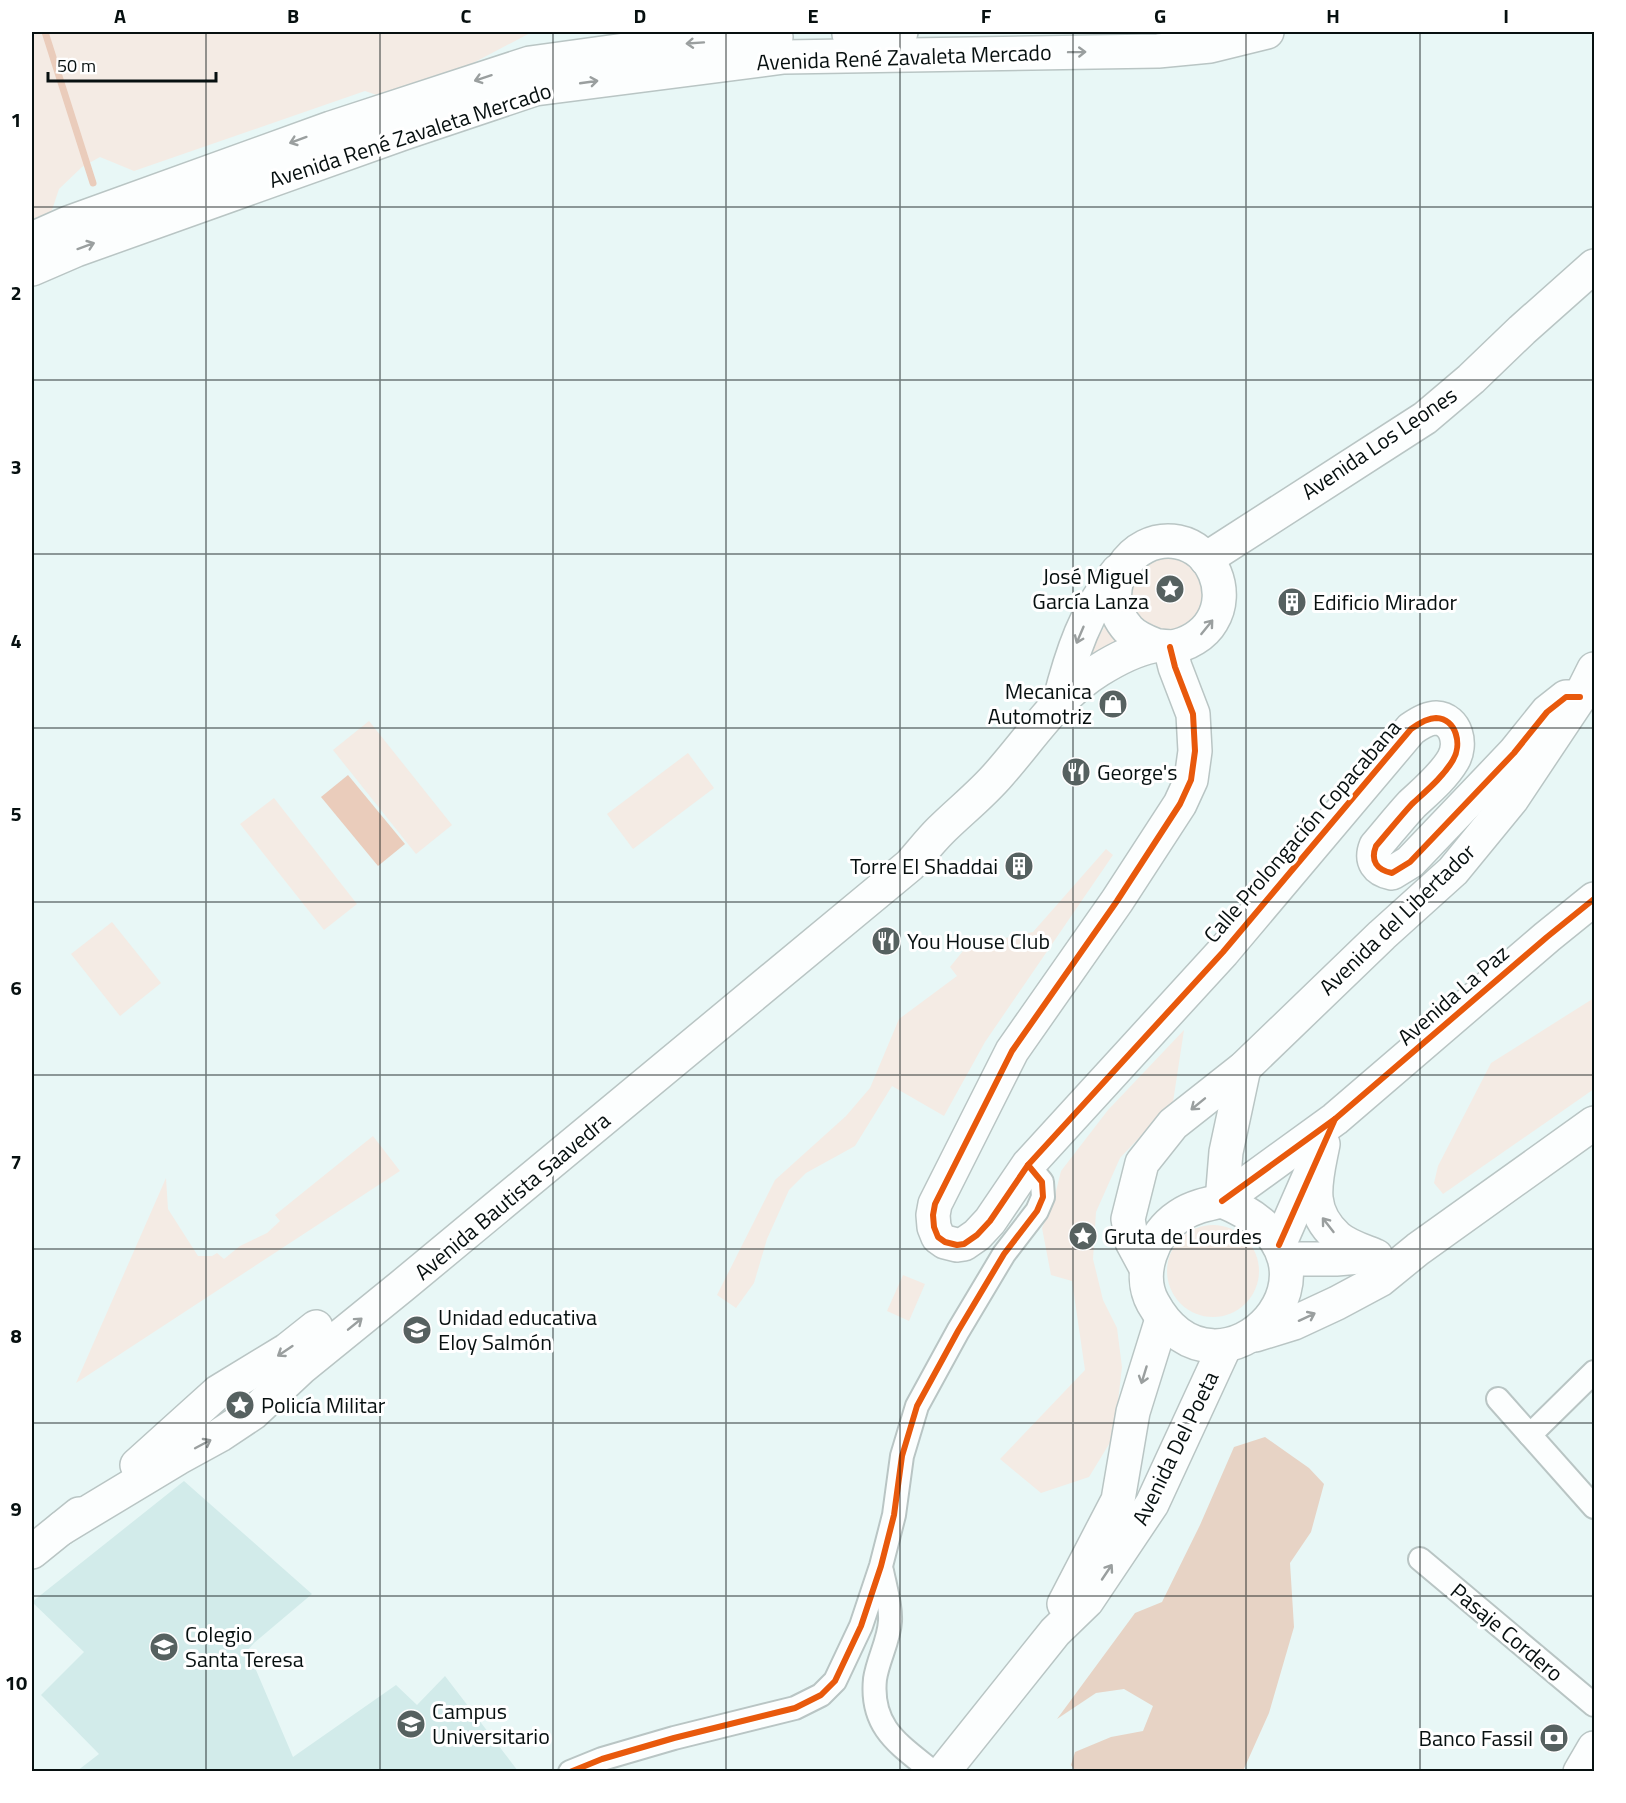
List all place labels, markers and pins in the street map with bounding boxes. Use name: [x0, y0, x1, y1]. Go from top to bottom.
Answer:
place label: José Miguel García Lanza: [1032, 559, 1149, 618]
place icon: José Miguel García Lanza: [1154, 573, 1186, 605]
place label: Edificio Mirador: [1313, 585, 1458, 619]
building icon: Edificio Mirador: [1276, 586, 1308, 618]
place label: Mecanica Automotriz: [988, 674, 1092, 733]
shop icon: Mecanica Automotriz: [1097, 688, 1129, 720]
place label: George's: [1097, 755, 1178, 789]
restaurant icon: George's: [1060, 756, 1092, 788]
place label: Torre El Shaddai: [850, 849, 998, 883]
building icon: Torre El Shaddai: [1003, 850, 1035, 882]
place label: You House Club: [907, 924, 1050, 958]
restaurant icon: You House Club: [870, 925, 902, 957]
place label: Gruta de Lourdes: [1104, 1219, 1262, 1253]
place icon: Gruta de Lourdes: [1067, 1220, 1099, 1252]
place label: Unidad educativa Eloy Salmón: [438, 1300, 597, 1359]
school or university icon: Unidad educativa Eloy Salmón: [401, 1314, 433, 1346]
place label: Policía Militar: [261, 1388, 386, 1422]
place icon: Policía Militar: [224, 1389, 256, 1421]
place label: Colegio Santa Teresa: [185, 1617, 304, 1676]
school or university icon: Colegio Santa Teresa: [148, 1631, 180, 1663]
place label: Campus Universitario: [432, 1694, 550, 1753]
school or university icon: Campus Universitario: [395, 1708, 427, 1740]
place label: Banco Fassil: [1418, 1721, 1533, 1755]
bank icon: Banco Fassil: [1538, 1722, 1570, 1754]

